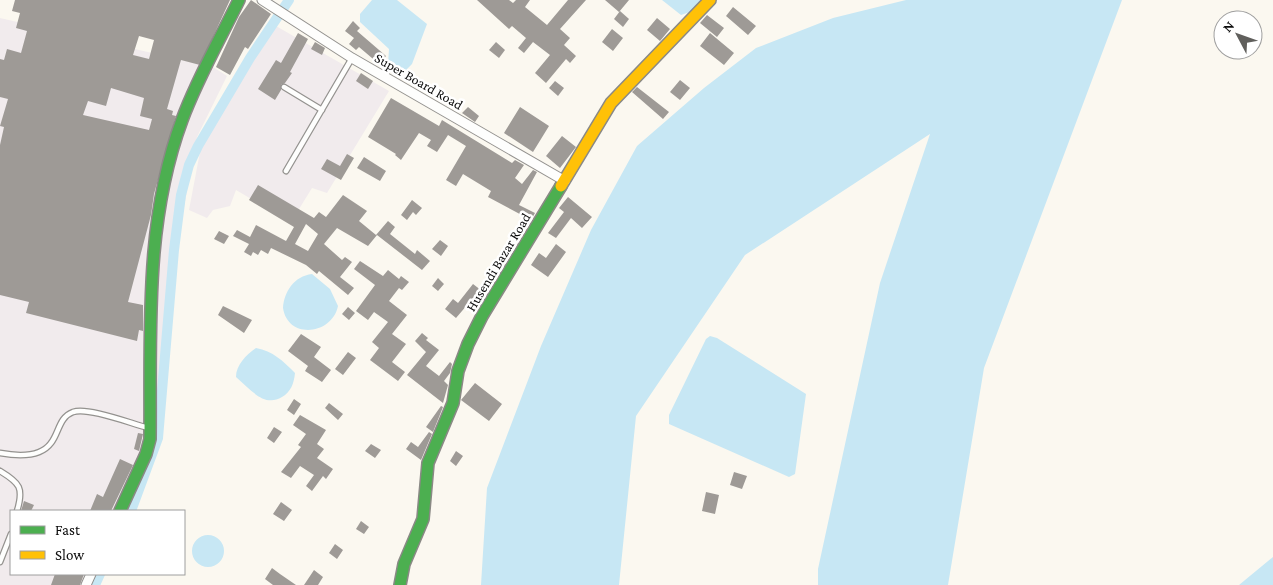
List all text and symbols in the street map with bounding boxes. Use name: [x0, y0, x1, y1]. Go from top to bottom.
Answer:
north arrow: [1213, 10, 1263, 60]
text: N: [1219, 17, 1238, 35]
street label: Super Board Road: [372, 49, 467, 113]
street label: Husendi Bazar Road: [462, 209, 534, 314]
legend: [10, 510, 185, 575]
text: Fast: [55, 522, 81, 538]
text: Slow: [55, 547, 85, 563]

